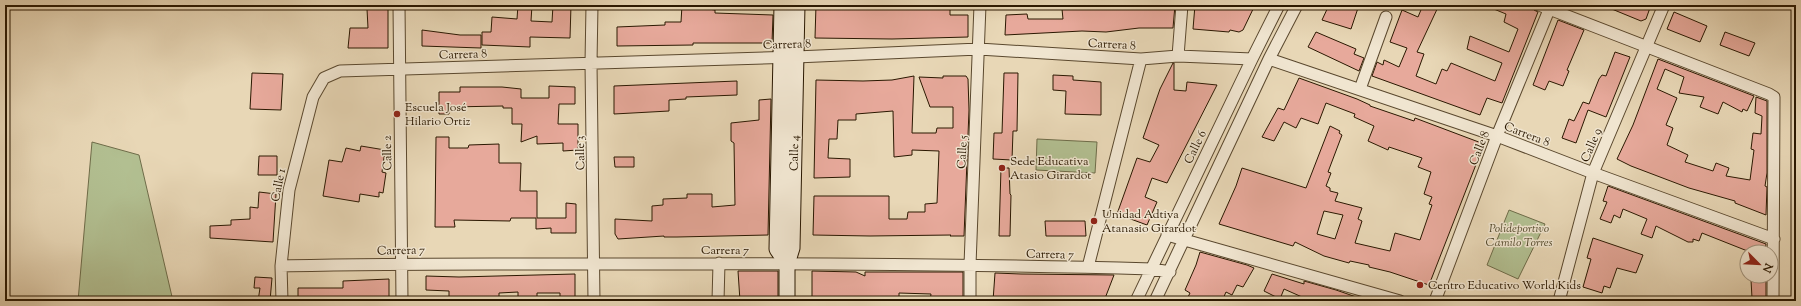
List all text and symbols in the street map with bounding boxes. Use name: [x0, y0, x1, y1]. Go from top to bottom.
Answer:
street label: Carrera 8: [763, 35, 811, 55]
street label: Carrera 8: [1087, 35, 1136, 55]
street label: Carrera 8: [439, 45, 487, 65]
place label: Escuela José Hilario Ortiz: [405, 99, 471, 131]
marker: Escuela José Hilario Ortiz: [392, 109, 402, 119]
street label: Carrera 8: [1501, 118, 1552, 152]
street label: Calle 9: [1577, 125, 1607, 165]
street label: Calle 6: [1180, 127, 1212, 167]
street label: Calle 8: [1465, 128, 1495, 168]
street label: Calle 2: [379, 135, 397, 171]
street label: Calle 3: [572, 135, 590, 170]
street label: Calle 4: [786, 135, 804, 171]
street label: Calle 5: [953, 135, 973, 169]
place label: Sede Educativa Atasio Girardot: [1010, 153, 1091, 185]
marker: Sede Educativa Atasio Girardot: [997, 163, 1007, 173]
street label: Calle 1: [267, 167, 291, 204]
place label: Unidad Adtiva Atanasio Girardot: [1102, 206, 1196, 238]
marker: Unidad Adtiva Atanasio Girardot: [1089, 216, 1099, 226]
park label: Polideportivo Camilo Torres: [1486, 220, 1552, 252]
street label: Carrera 7: [377, 242, 425, 260]
street label: Carrera 7: [701, 242, 749, 260]
north arrow: [1739, 244, 1779, 284]
street label: Carrera 7: [1026, 246, 1074, 264]
text: N: [1758, 259, 1777, 275]
place label: Centro Educativo World Kids: [1428, 277, 1581, 295]
marker: Centro Educativo World Kids: [1415, 280, 1425, 290]

